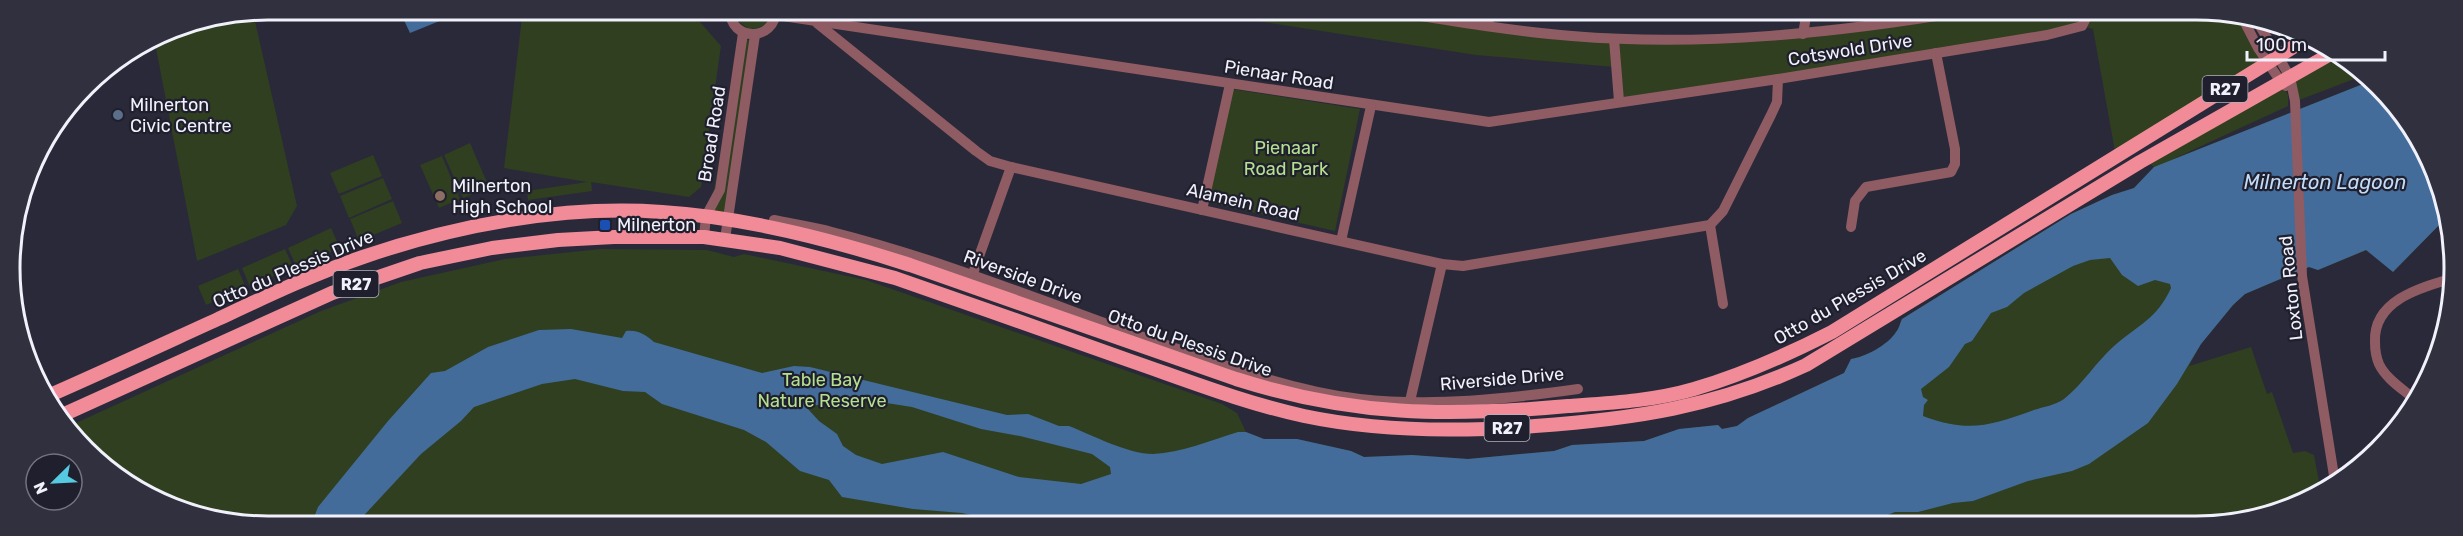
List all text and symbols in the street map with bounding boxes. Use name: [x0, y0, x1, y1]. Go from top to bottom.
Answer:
scale bar: [2247, 24, 2385, 62]
street label: Cotswold Drive: [1786, 29, 1914, 71]
text: 100 m: [2256, 34, 2307, 56]
street label: Pienaar Road: [1223, 56, 1335, 94]
road number: R27: [2202, 76, 2248, 102]
street label: Broad Road: [694, 85, 730, 183]
place label: Milnerton Civic Centre: [130, 94, 232, 137]
marker: Milnerton Civic Centre: [111, 108, 125, 122]
park label: Pienaar Road Park: [1244, 137, 1329, 180]
water label: Milnerton Lagoon: [2244, 170, 2406, 194]
place label: Milnerton High School: [452, 175, 552, 218]
street label: Alamein Road: [1185, 178, 1301, 226]
marker: Milnerton High School: [433, 189, 447, 203]
place label: Milnerton: [617, 214, 696, 236]
marker: Milnerton: [598, 218, 612, 232]
street label: Otto du Plessis Drive: [209, 225, 377, 313]
street label: Loxton Road: [2275, 235, 2307, 341]
street label: Otto du Plessis Drive: [1770, 244, 1930, 350]
street label: Riverside Drive: [961, 245, 1085, 309]
road number: R27: [334, 271, 378, 297]
street label: Otto du Plessis Drive: [1105, 305, 1275, 381]
street label: Riverside Drive: [1439, 363, 1565, 395]
park label: Table Bay Nature Reserve: [758, 369, 886, 412]
road number: R27: [1484, 415, 1530, 441]
north arrow: [24, 452, 84, 512]
text: N: [30, 479, 52, 497]

